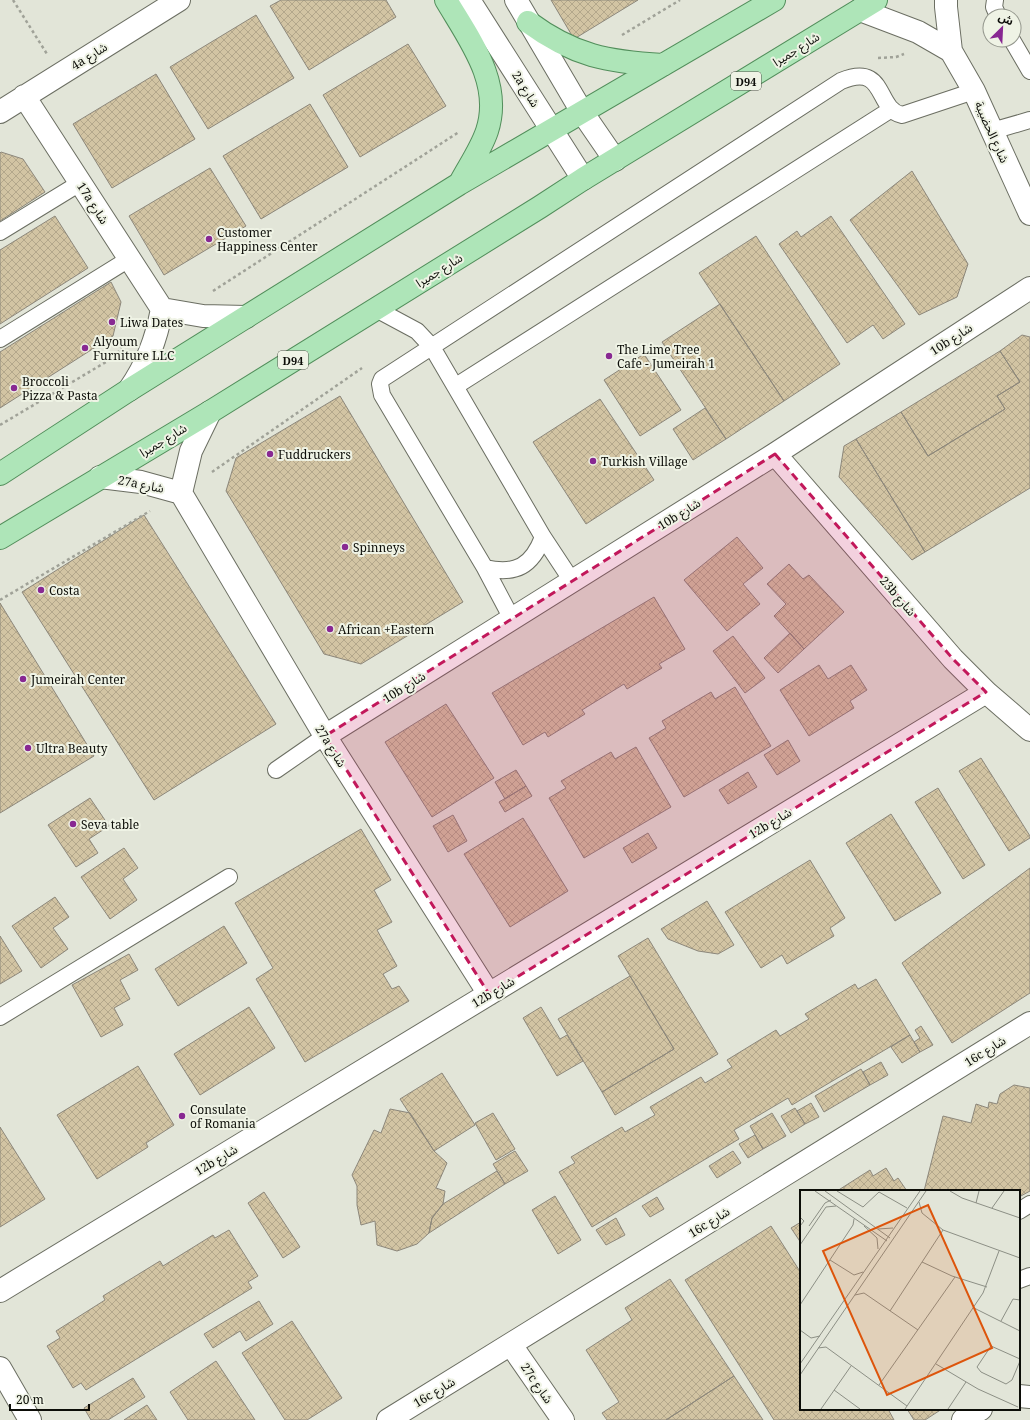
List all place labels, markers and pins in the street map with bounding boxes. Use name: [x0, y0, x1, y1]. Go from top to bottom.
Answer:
place label: Customer Happiness Center: [217, 224, 318, 255]
marker: Customer Happiness Center: [204, 234, 214, 244]
place label: Liwa Dates: [120, 314, 183, 331]
marker: Liwa Dates: [107, 317, 117, 327]
place label: Alyoum Furniture LLC: [93, 333, 174, 364]
place label: The Lime Tree Cafe - Jumeirah 1: [617, 341, 715, 372]
marker: Alyoum Furniture LLC: [80, 343, 90, 353]
marker: The Lime Tree Cafe - Jumeirah 1: [604, 351, 614, 361]
place label: Broccoli Pizza & Pasta: [22, 373, 98, 404]
marker: Broccoli Pizza & Pasta: [9, 383, 19, 393]
place label: Fuddruckers: [278, 446, 351, 463]
marker: Fuddruckers: [265, 449, 275, 459]
place label: Turkish Village: [601, 453, 688, 470]
marker: Turkish Village: [588, 456, 598, 466]
place label: Spinneys: [353, 539, 405, 556]
marker: Spinneys: [340, 542, 350, 552]
place label: Costa: [49, 582, 80, 599]
marker: Costa: [36, 585, 46, 595]
place label: African +Eastern: [338, 621, 435, 638]
marker: African +Eastern: [325, 624, 335, 634]
place label: Jumeirah Center: [30, 671, 126, 688]
marker: Jumeirah Center: [18, 674, 28, 684]
place label: Ultra Beauty: [36, 740, 108, 757]
marker: Ultra Beauty: [23, 743, 33, 753]
place label: Seva table: [81, 816, 139, 833]
marker: Seva table: [68, 819, 78, 829]
place label: Consulate of Romania: [190, 1101, 256, 1132]
marker: Consulate of Romania: [177, 1111, 187, 1121]

